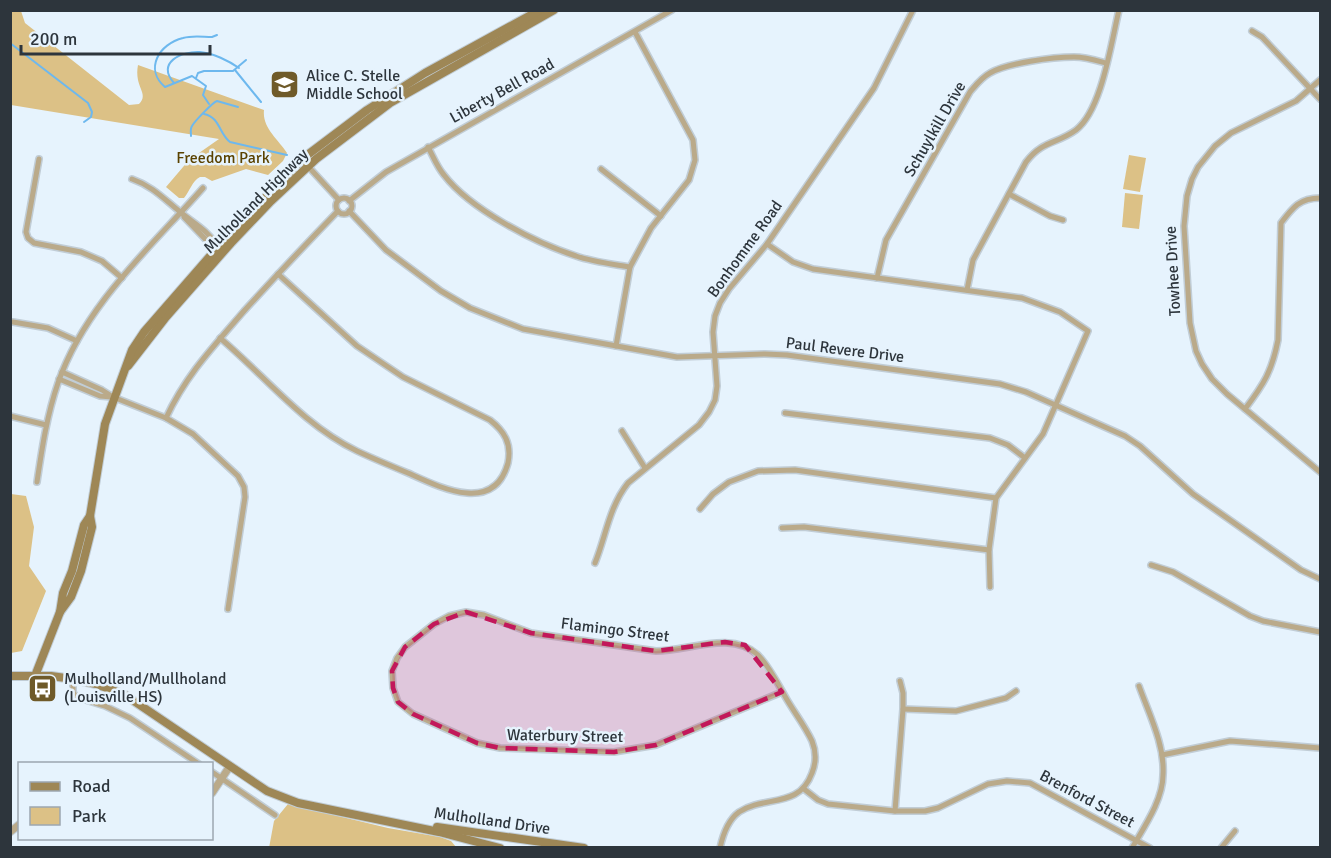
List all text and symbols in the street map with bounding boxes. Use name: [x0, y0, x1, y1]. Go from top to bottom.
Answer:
scale bar: [21, 18, 210, 56]
text: 200 m: [30, 28, 77, 50]
street label: Liberty Bell Road: [446, 54, 558, 128]
place label: Alice C. Stelle Middle School: [306, 66, 403, 104]
school or university icon: Alice C. Stelle Middle School: [269, 69, 301, 101]
street label: Schuylkill Drive: [900, 78, 970, 180]
street label: Mulholland Highway: [199, 144, 313, 258]
park label: Freedom Park: [176, 148, 270, 168]
street label: Bonhomme Road: [703, 197, 787, 301]
street label: Towhee Drive: [1161, 225, 1185, 317]
street label: Paul Revere Drive: [785, 333, 905, 367]
street label: Flamingo Street: [560, 613, 671, 647]
place label: Mulholland/Mullholand (Louisville HS): [64, 669, 226, 707]
bus stop icon: Mulholland/Mullholand (Louisville HS): [27, 672, 59, 704]
street label: Waterbury Street: [507, 725, 624, 747]
legend: [18, 762, 213, 840]
street label: Brenford Street: [1036, 766, 1138, 833]
text: Road: [72, 775, 111, 797]
street label: Mulholland Drive: [433, 803, 551, 839]
text: Park: [72, 805, 107, 827]

